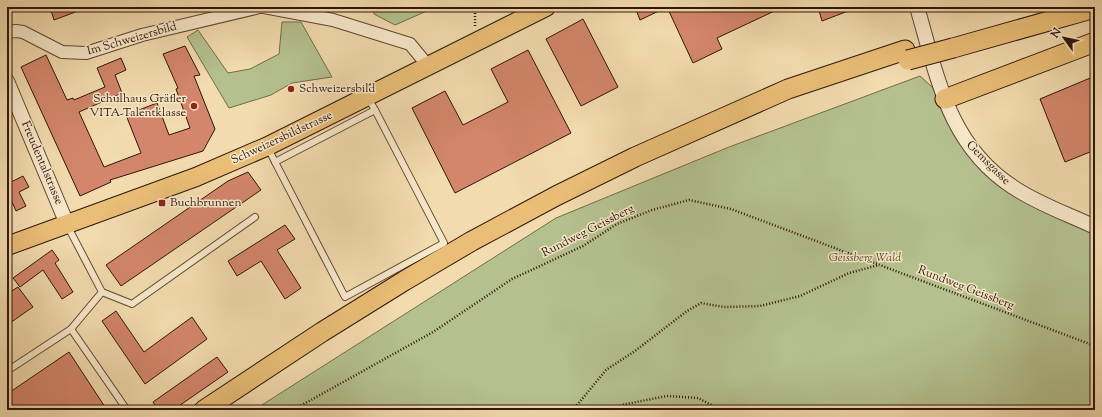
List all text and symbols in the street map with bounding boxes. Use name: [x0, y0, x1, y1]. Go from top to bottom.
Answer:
street label: Im Schweizersbild: [85, 18, 179, 60]
north arrow: [1044, 18, 1084, 58]
text: N: [1047, 25, 1066, 42]
place label: Schweizersbild: [299, 80, 375, 98]
marker: Schweizersbild: [286, 84, 296, 94]
place label: Schulhaus Gräfler VITA-Talentklasse: [90, 90, 186, 122]
marker: Schulhaus Gräfler VITA-Talentklasse: [189, 101, 199, 111]
street label: Schweizersbildstrasse: [228, 106, 336, 169]
street label: Freudentalstrasse: [16, 118, 68, 208]
street label: Gemsgasse: [962, 137, 1015, 190]
place label: Buchbrunnen: [170, 194, 242, 212]
marker: Buchbrunnen: [157, 198, 167, 208]
street label: Rundweg Geissberg: [538, 200, 638, 262]
park label: Geissberg Wald: [829, 249, 901, 267]
street label: Rundweg Geissberg: [915, 261, 1017, 315]

